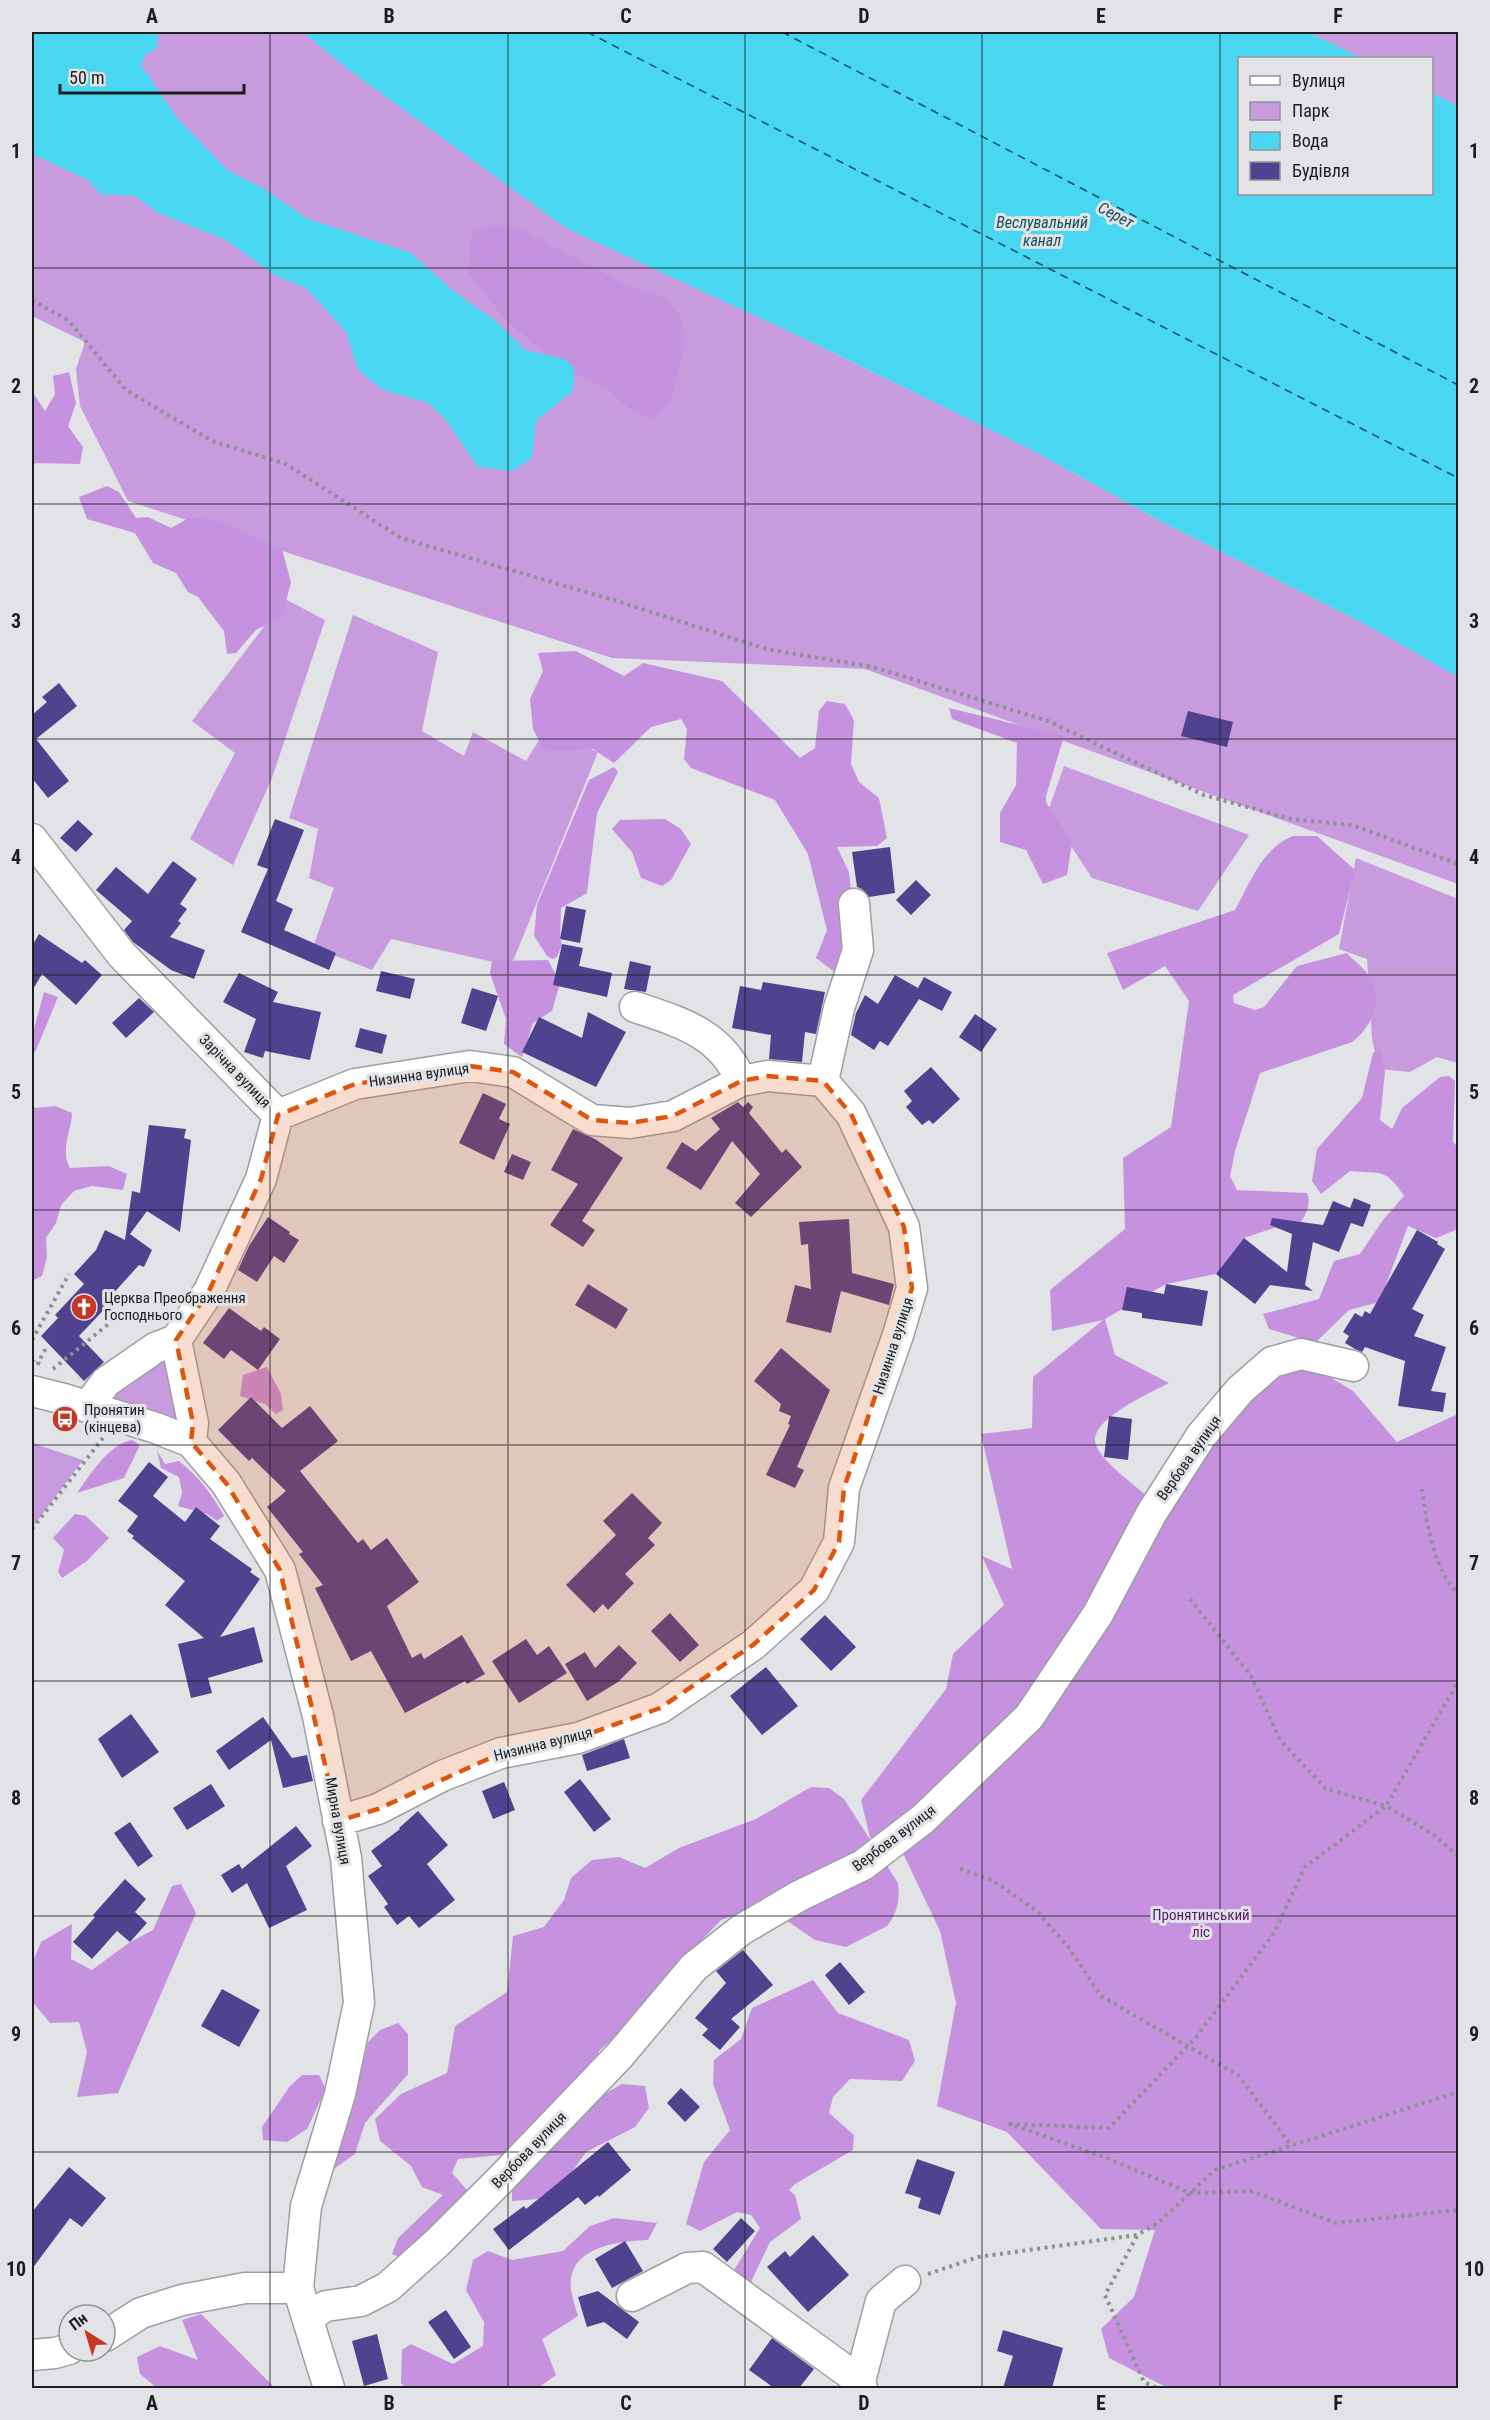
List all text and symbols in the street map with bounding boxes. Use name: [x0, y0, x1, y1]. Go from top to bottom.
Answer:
text: A: [146, 4, 158, 28]
text: B: [383, 4, 395, 28]
text: C: [620, 4, 632, 28]
text: D: [858, 4, 870, 28]
text: E: [1096, 4, 1106, 28]
text: F: [1333, 4, 1343, 28]
scale bar: [60, 57, 244, 95]
legend: [1238, 57, 1433, 195]
text: 50 m: [69, 67, 104, 88]
text: Вулиця: [1292, 70, 1346, 91]
text: Парк: [1292, 100, 1330, 121]
text: Вода: [1292, 130, 1329, 151]
text: 1: [11, 139, 21, 163]
text: 1: [1469, 139, 1479, 163]
text: Будівля: [1292, 160, 1350, 181]
water label: Серет: [1095, 198, 1137, 232]
water label: Веслувальний канал: [996, 213, 1088, 250]
text: 2: [11, 374, 21, 398]
text: 2: [1469, 374, 1479, 398]
text: 3: [11, 609, 21, 633]
text: 3: [1469, 609, 1479, 633]
text: 4: [11, 845, 21, 869]
text: 4: [1469, 845, 1479, 869]
street label: Зарічна вулиця: [195, 1031, 275, 1111]
street label: Низинна вулиця: [368, 1059, 470, 1091]
text: 5: [11, 1080, 21, 1104]
text: 5: [1469, 1080, 1479, 1104]
place label: Церква Преображення Господнього: [104, 1289, 246, 1324]
church icon: Церква Преображення Господнього: [69, 1292, 99, 1322]
street label: Низинна вулиця: [869, 1295, 917, 1397]
text: 6: [11, 1316, 21, 1340]
text: 6: [1469, 1316, 1479, 1340]
place label: Пронятин (кінцева): [84, 1401, 145, 1436]
bus stop icon: Пронятин (кінцева): [50, 1404, 80, 1434]
street label: Вербова вулиця: [1153, 1412, 1225, 1504]
text: 7: [11, 1551, 21, 1575]
text: 7: [1469, 1551, 1479, 1575]
street label: Низинна вулиця: [492, 1723, 594, 1765]
street label: Мирна вулиця: [321, 1776, 355, 1866]
text: 8: [11, 1786, 21, 1810]
text: 8: [1469, 1786, 1479, 1810]
street label: Вербова вулиця: [849, 1801, 939, 1875]
park label: Пронятинський ліс: [1152, 1906, 1250, 1941]
text: 9: [11, 2022, 21, 2046]
text: 9: [1469, 2022, 1479, 2046]
street label: Вербова вулиця: [488, 2108, 570, 2192]
text: 10: [6, 2257, 26, 2281]
text: 10: [1464, 2257, 1484, 2281]
north arrow: [57, 2303, 117, 2363]
text: Пн: [65, 2308, 91, 2334]
text: A: [146, 2391, 158, 2415]
text: B: [383, 2391, 395, 2415]
text: C: [620, 2391, 632, 2415]
text: D: [858, 2391, 870, 2415]
text: E: [1096, 2391, 1106, 2415]
text: F: [1333, 2391, 1343, 2415]

